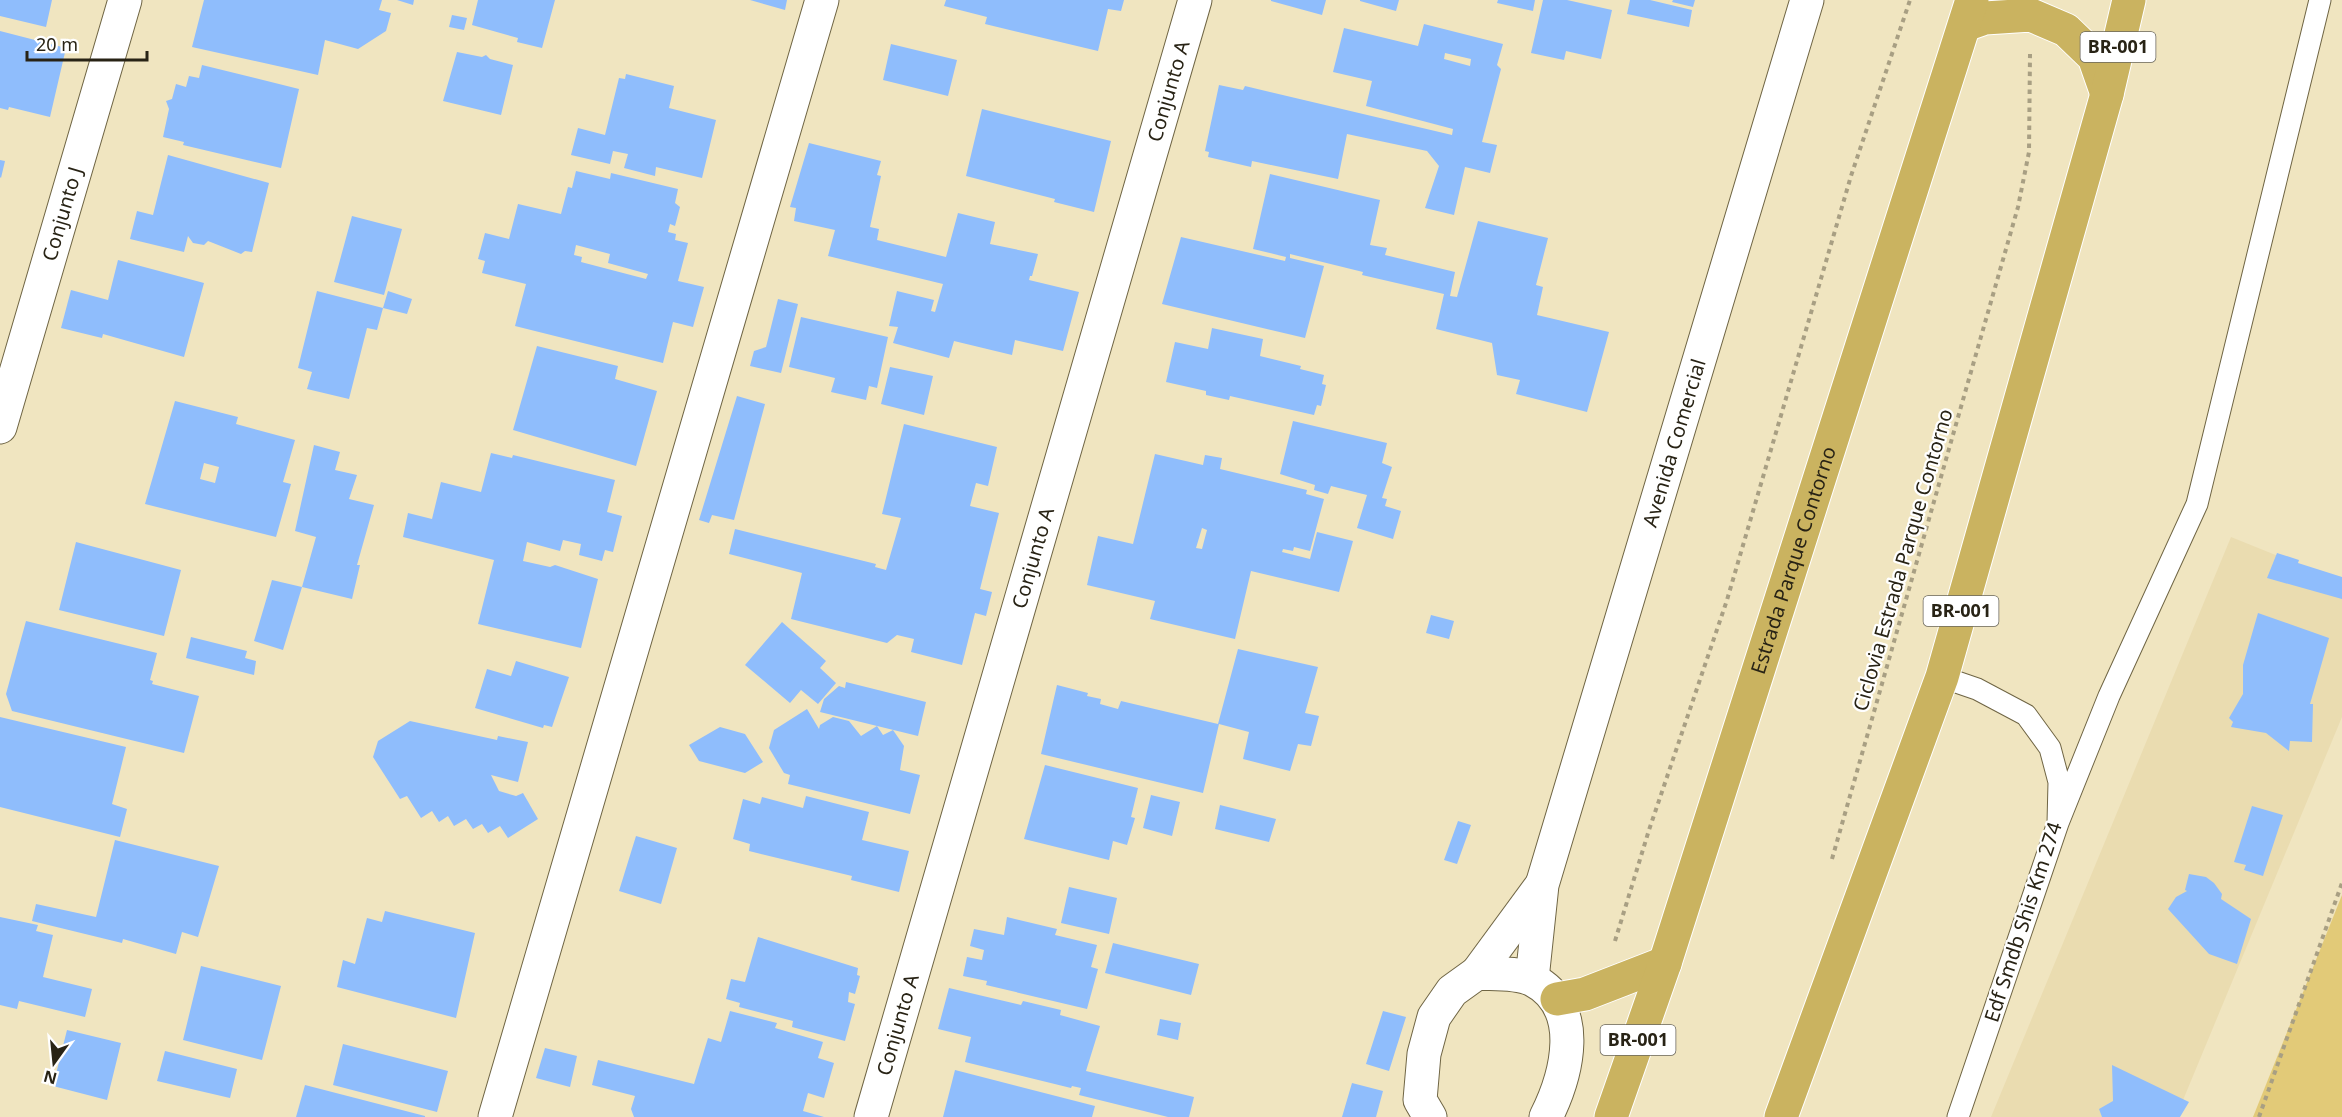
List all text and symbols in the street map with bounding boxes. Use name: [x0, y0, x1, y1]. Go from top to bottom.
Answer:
scale bar: [27, 24, 147, 62]
text: 20 m: [36, 32, 78, 56]
road number: BR-001: [2080, 32, 2156, 62]
street label: Conjunto A: [1141, 37, 1196, 145]
street label: Conjunto J: [35, 163, 88, 264]
street label: Avenida Comercial: [1636, 355, 1712, 530]
street label: Ciclovia Estrada Parque Contorno: [1846, 406, 1959, 714]
street label: Estrada Parque Contorno: [1744, 443, 1842, 677]
street label: Conjunto A: [1005, 504, 1060, 612]
road number: BR-001: [1924, 596, 1998, 626]
street label: Edf Smdb Shis Km 274: [1977, 818, 2068, 1025]
street label: Conjunto A: [870, 971, 925, 1079]
road number: BR-001: [1600, 1025, 1676, 1055]
north arrow: [24, 1033, 84, 1093]
text: N: [41, 1065, 59, 1090]

